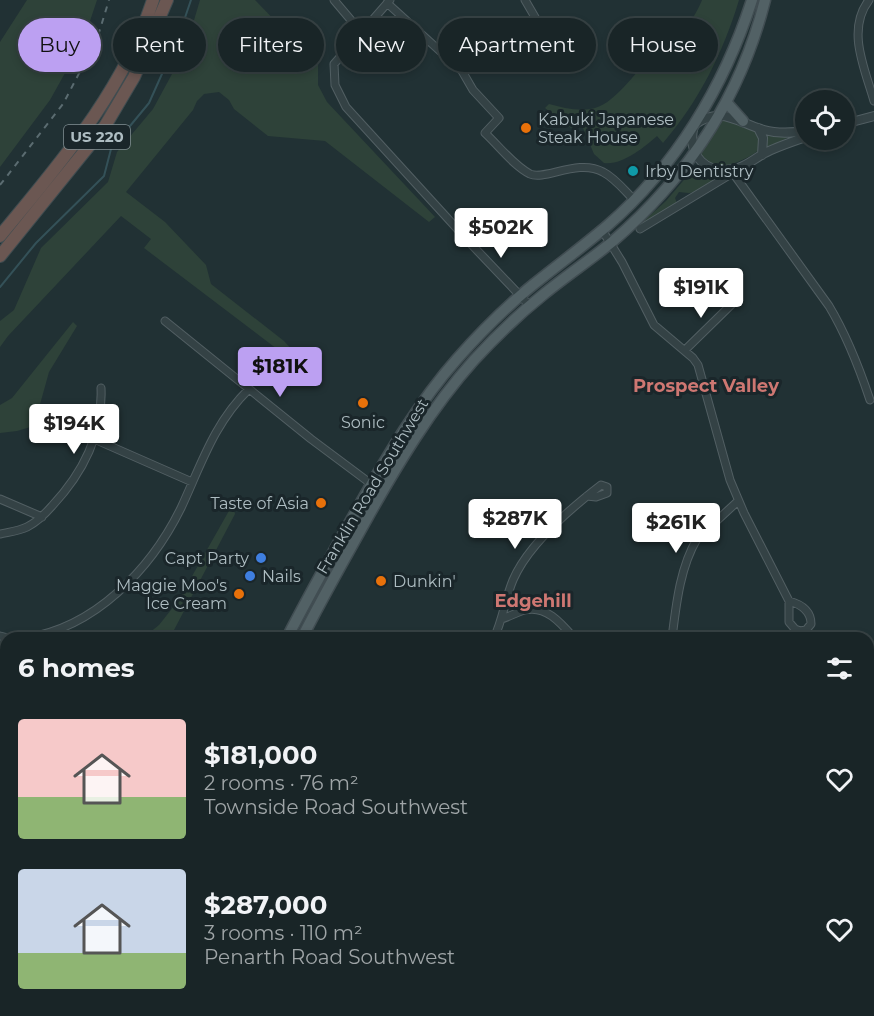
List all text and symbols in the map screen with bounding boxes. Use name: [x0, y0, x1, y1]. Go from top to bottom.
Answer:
chip: Buy: [18, 18, 101, 72]
chip: Rent: [113, 18, 206, 72]
chip: Filters: [218, 18, 324, 72]
chip: New: [336, 18, 426, 72]
chip: Apartment: [438, 18, 596, 72]
chip: House: [608, 18, 718, 72]
map controls: [795, 90, 855, 150]
button: locate: [795, 90, 855, 150]
place label: Kabuki Japanese Steak House: [538, 110, 674, 147]
marker: Kabuki Japanese Steak House: [519, 121, 533, 135]
road number: US 220: [64, 125, 130, 149]
place label: Irby Dentistry: [645, 162, 754, 181]
marker: Irby Dentistry: [626, 164, 640, 178]
pin: $502K: [459, 208, 543, 259]
text: $502K: [469, 215, 533, 239]
pin: $191K: [659, 268, 743, 319]
text: $191K: [673, 275, 729, 299]
pin: $181K: [238, 347, 322, 398]
text: $181K: [252, 354, 308, 378]
district label: Prospect Valley: [633, 375, 779, 397]
street label: Franklin Road Southwest: [313, 395, 433, 577]
marker: Sonic: [356, 396, 370, 410]
pin: $194K: [32, 404, 116, 455]
text: $194K: [43, 411, 105, 435]
place label: Sonic: [341, 413, 385, 432]
place label: Taste of Asia: [210, 494, 309, 513]
marker: Taste of Asia: [314, 496, 328, 510]
pin: $287K: [473, 499, 557, 550]
pin: $261K: [634, 503, 718, 554]
text: $287K: [483, 506, 547, 530]
text: $261K: [646, 510, 706, 534]
place label: Capt Party: [165, 549, 249, 568]
marker: Capt Party: [254, 551, 268, 565]
place label: Nails: [262, 567, 301, 586]
marker: Nails: [243, 569, 257, 583]
place label: Dunkin': [393, 572, 456, 591]
marker: Dunkin': [374, 574, 388, 588]
place label: Maggie Moo's Ice Cream: [116, 576, 227, 613]
marker: Maggie Moo's Ice Cream: [232, 587, 246, 601]
district label: Edgehill: [494, 590, 572, 612]
text: 6 homes: [18, 652, 135, 684]
icon: filters: [823, 652, 856, 685]
text: $181,000: [204, 739, 317, 771]
icon: home: [66, 743, 138, 815]
icon: heart: [823, 763, 856, 796]
text: 2 rooms · 76 m²: [204, 771, 359, 795]
text: Townside Road Southwest: [204, 795, 468, 819]
text: $287,000: [204, 889, 327, 921]
icon: home: [66, 893, 138, 965]
icon: heart: [823, 913, 856, 946]
text: 3 rooms · 110 m²: [204, 921, 363, 945]
text: Penarth Road Southwest: [204, 945, 455, 969]

